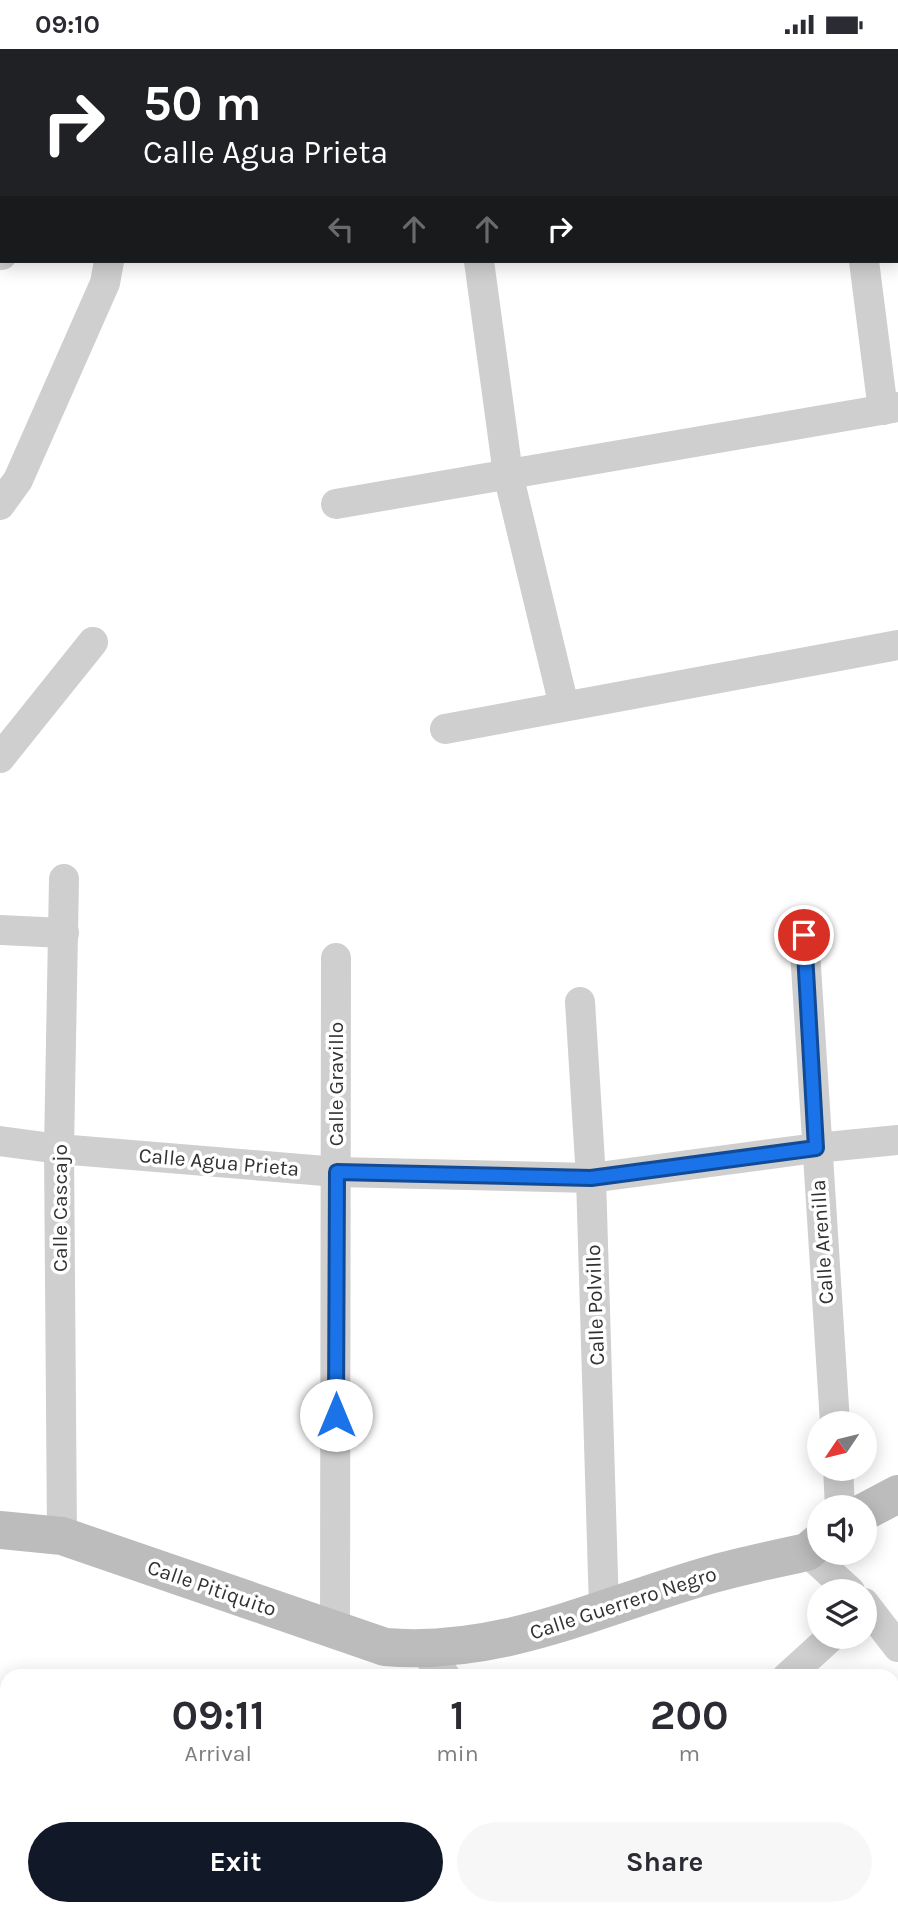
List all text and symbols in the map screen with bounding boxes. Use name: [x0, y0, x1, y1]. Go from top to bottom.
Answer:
text: 09:10: [35, 9, 100, 40]
text: 50 m: [143, 75, 261, 132]
icon: right: [28, 77, 119, 168]
text: Calle Agua Prieta: [143, 134, 388, 171]
icon: left: [322, 210, 360, 248]
icon: ahead: [395, 210, 433, 248]
icon: ahead: [468, 210, 506, 248]
icon: right: [541, 210, 579, 248]
pin: [774, 905, 834, 965]
icon: arrive: [785, 916, 823, 954]
street label: Calle Gravillo: [324, 1022, 348, 1146]
street label: Calle Agua Prieta: [138, 1143, 300, 1181]
street label: Calle Cascajo: [48, 1144, 72, 1272]
street label: Calle Arenilla: [806, 1179, 838, 1305]
street label: Calle Polvillo: [581, 1244, 609, 1366]
position arrow: [299, 1378, 373, 1452]
north arrow: [807, 1411, 877, 1481]
map controls: [807, 1411, 877, 1649]
button: sound: [807, 1495, 877, 1565]
street label: Calle Pitiquito: [144, 1555, 280, 1621]
street label: Calle Guerrero Negro: [527, 1561, 719, 1645]
button: layers: [807, 1579, 877, 1649]
text: 09:11: [171, 1690, 265, 1740]
text: 1: [450, 1690, 465, 1740]
text: 200: [650, 1690, 729, 1740]
text: Arrival: [184, 1740, 252, 1767]
text: min: [436, 1740, 479, 1767]
text: m: [678, 1740, 700, 1767]
button: Exit: [28, 1822, 443, 1902]
button: Share: [457, 1822, 872, 1902]

